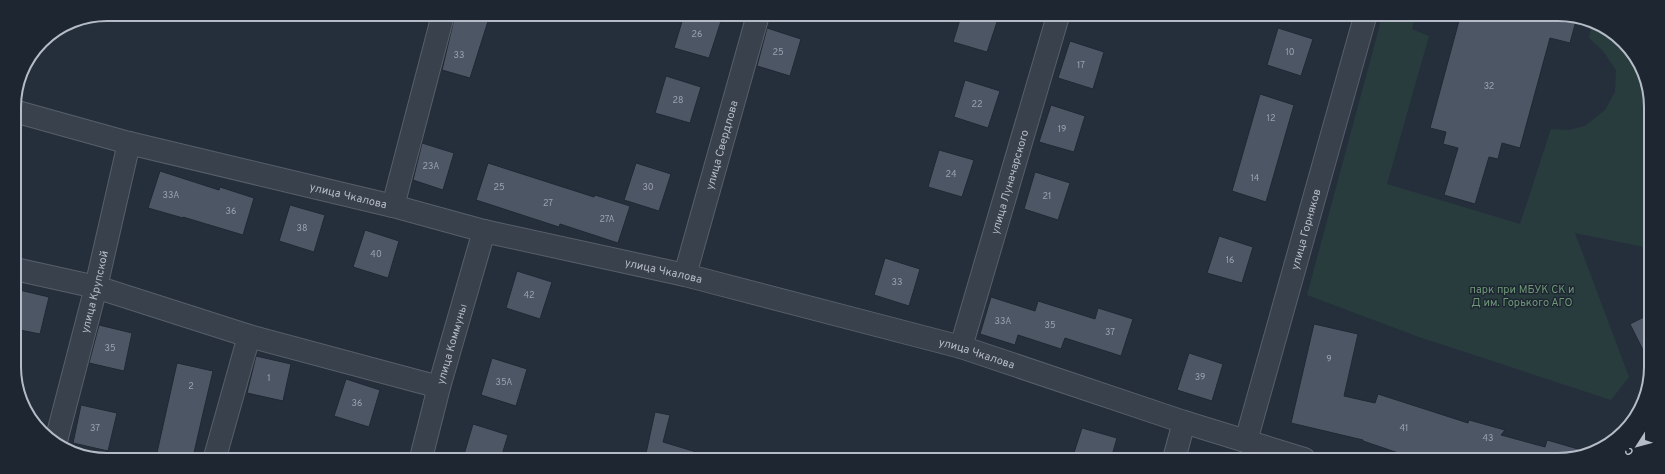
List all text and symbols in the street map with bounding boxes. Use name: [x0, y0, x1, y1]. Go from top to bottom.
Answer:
house number: 26: [692, 29, 702, 40]
house number: 25: [772, 47, 784, 58]
house number: 10: [1285, 47, 1295, 58]
house number: 33: [454, 50, 464, 61]
house number: 17: [1077, 60, 1085, 71]
house number: 32: [1484, 81, 1494, 92]
house number: 28: [672, 95, 684, 106]
street label: улица Свердлова: [703, 99, 742, 192]
house number: 22: [971, 99, 983, 110]
house number: 12: [1267, 113, 1275, 124]
house number: 19: [1058, 124, 1066, 135]
street label: улица Луначарского: [988, 128, 1032, 236]
house number: 23А: [423, 161, 439, 172]
house number: 24: [945, 169, 957, 180]
house number: 14: [1251, 173, 1260, 184]
street label: улица Чкалова: [308, 180, 388, 212]
house number: 25: [493, 182, 505, 193]
house number: 30: [642, 182, 654, 193]
street label: улица Горняков: [1288, 187, 1324, 271]
house number: 33А: [163, 190, 179, 201]
house number: 21: [1043, 191, 1051, 202]
house number: 27: [543, 198, 553, 209]
house number: 36: [226, 206, 236, 217]
house number: 27А: [599, 214, 615, 225]
house number: 38: [297, 223, 307, 234]
street label: улица Крупской: [78, 249, 112, 335]
house number: 40: [370, 249, 382, 260]
house number: 16: [1226, 255, 1234, 266]
street label: улица Чкалова: [623, 256, 704, 287]
house number: 33: [892, 277, 902, 288]
park label: парк при МБУК СК и Д им. Горького АГО: [1469, 283, 1575, 310]
house number: 42: [523, 290, 535, 301]
street label: улица Коммуны: [434, 302, 471, 386]
house number: 33А: [995, 316, 1011, 327]
house number: 35: [1044, 320, 1056, 331]
house number: 37: [1105, 327, 1115, 338]
street label: улица Чкалова: [937, 335, 1017, 373]
house number: 35: [104, 343, 116, 354]
house number: 9: [1326, 354, 1332, 365]
house number: 39: [1195, 372, 1205, 383]
house number: 1: [267, 373, 271, 384]
house number: 35А: [496, 377, 512, 388]
house number: 2: [188, 381, 194, 392]
house number: 36: [352, 398, 362, 409]
house number: 37: [90, 423, 100, 434]
house number: 41: [1400, 423, 1408, 434]
north arrow: [1617, 426, 1657, 466]
house number: 43: [1482, 433, 1494, 444]
text: С: [1622, 444, 1637, 458]

